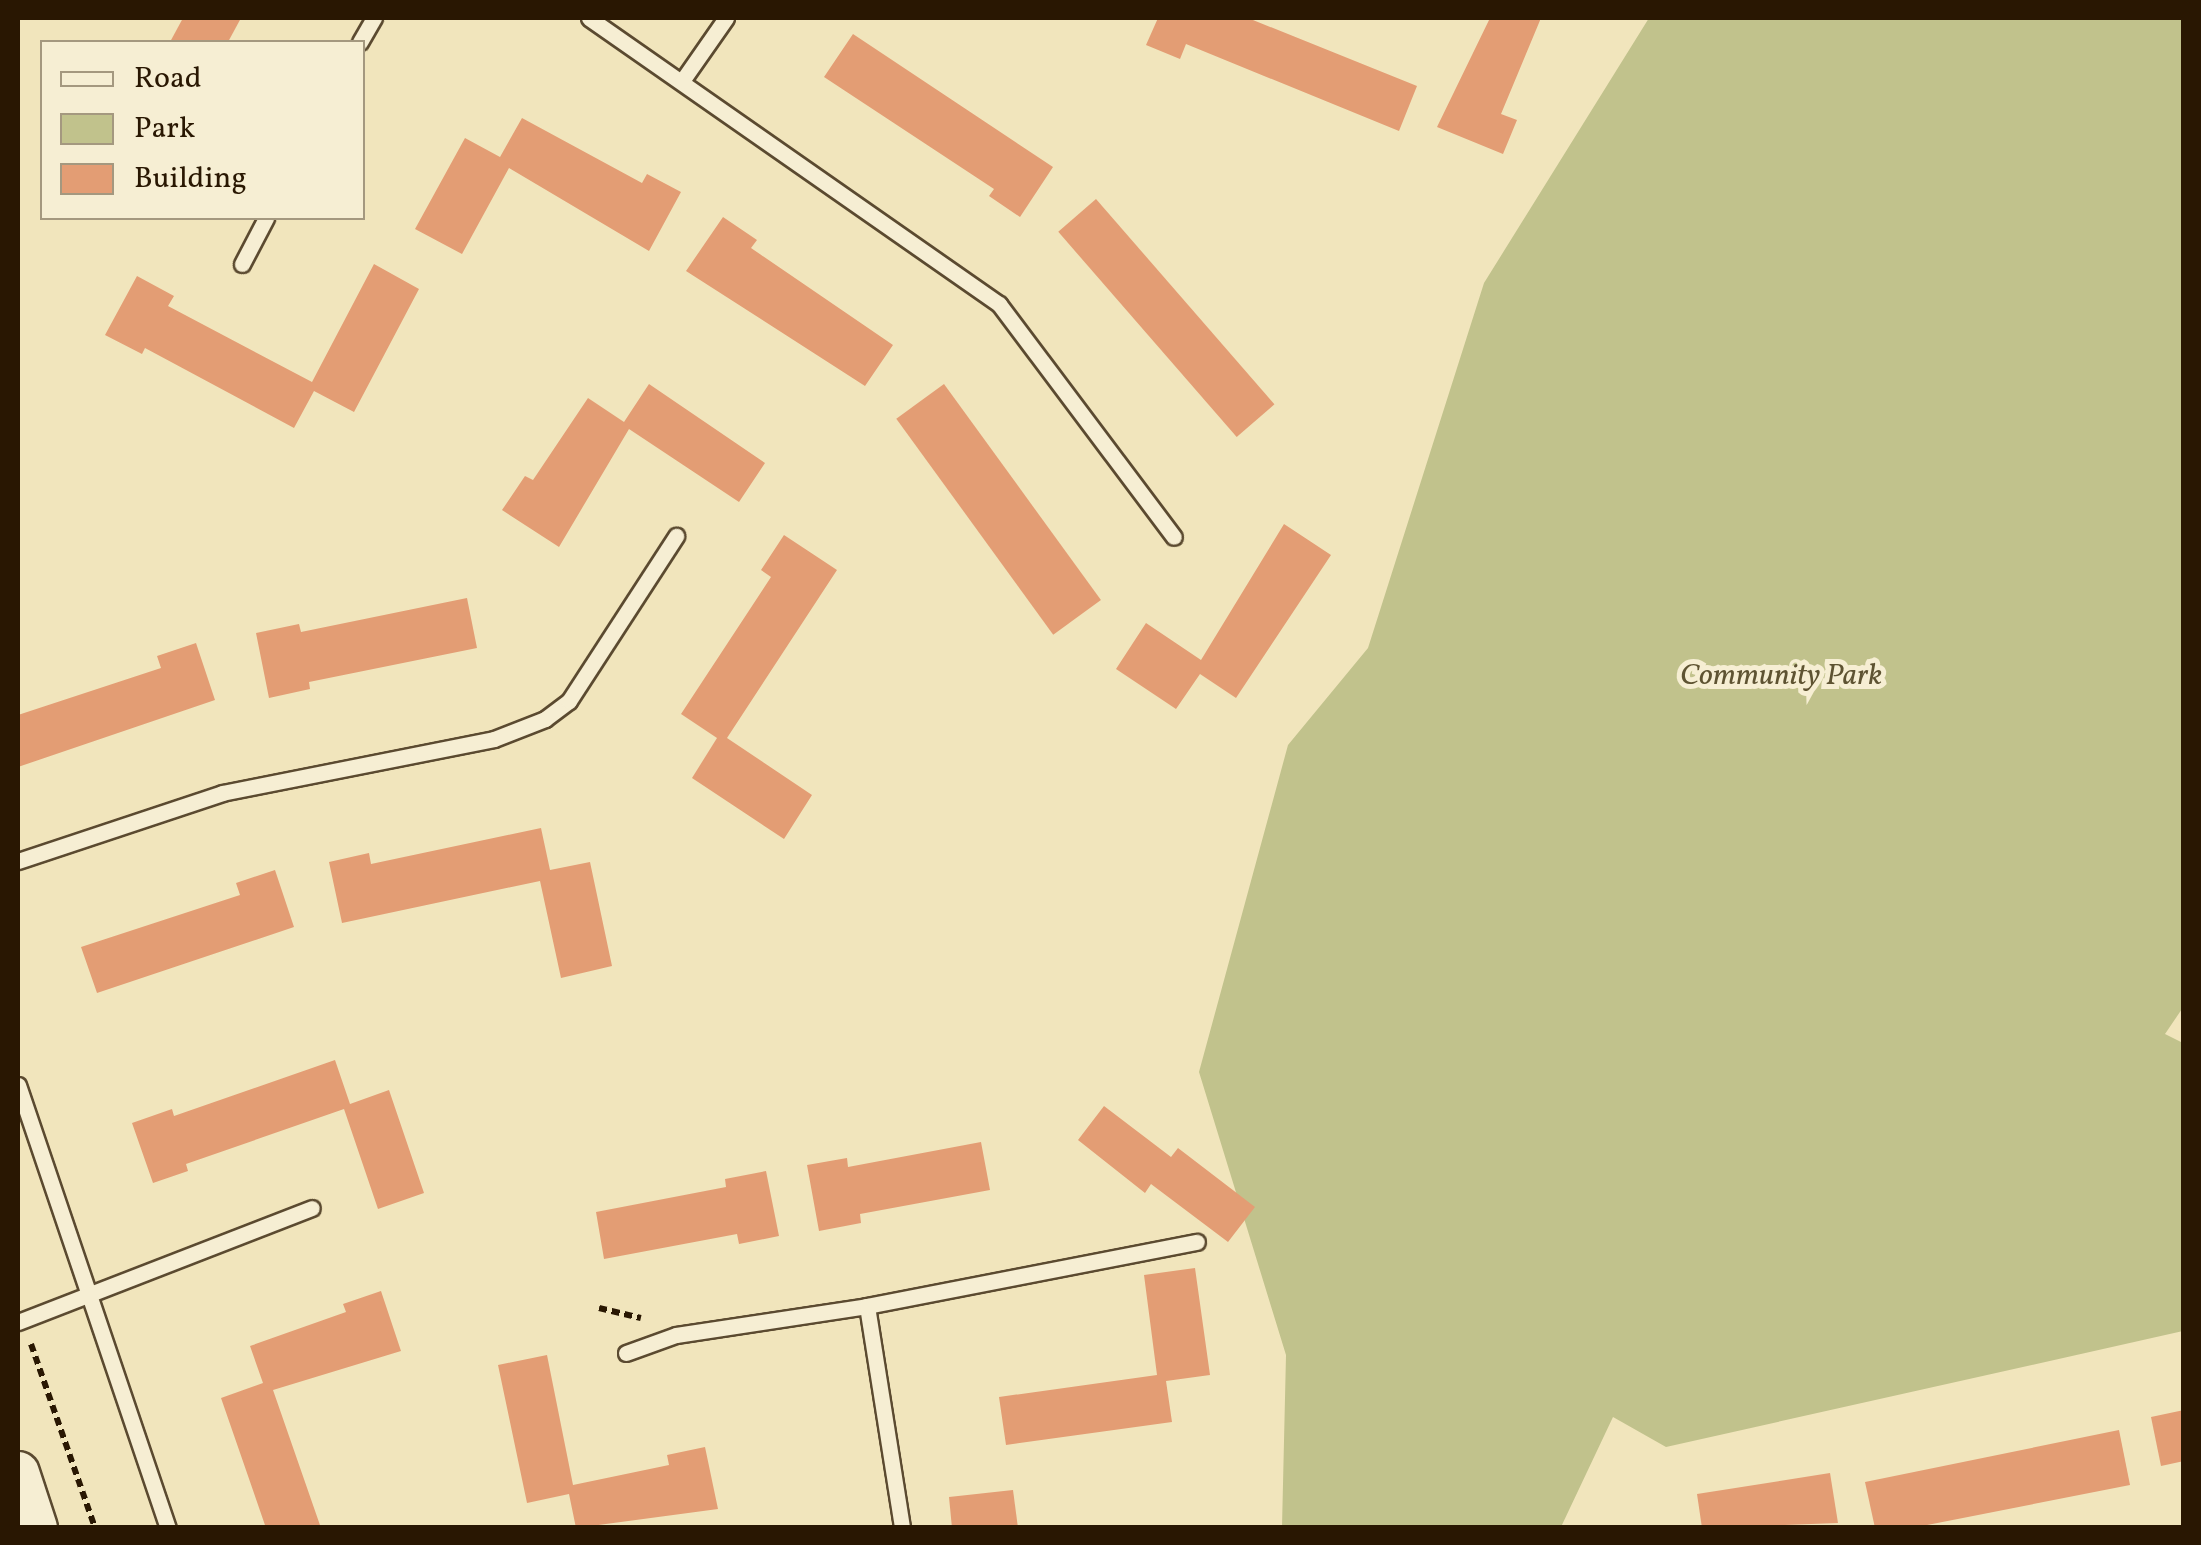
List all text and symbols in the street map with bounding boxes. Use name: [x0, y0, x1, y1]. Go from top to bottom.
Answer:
legend: [40, 40, 365, 220]
text: Road: [134, 58, 202, 100]
text: Park: [134, 108, 195, 150]
text: Building: [134, 158, 247, 200]
park label: Community Park: [1680, 658, 1882, 694]

